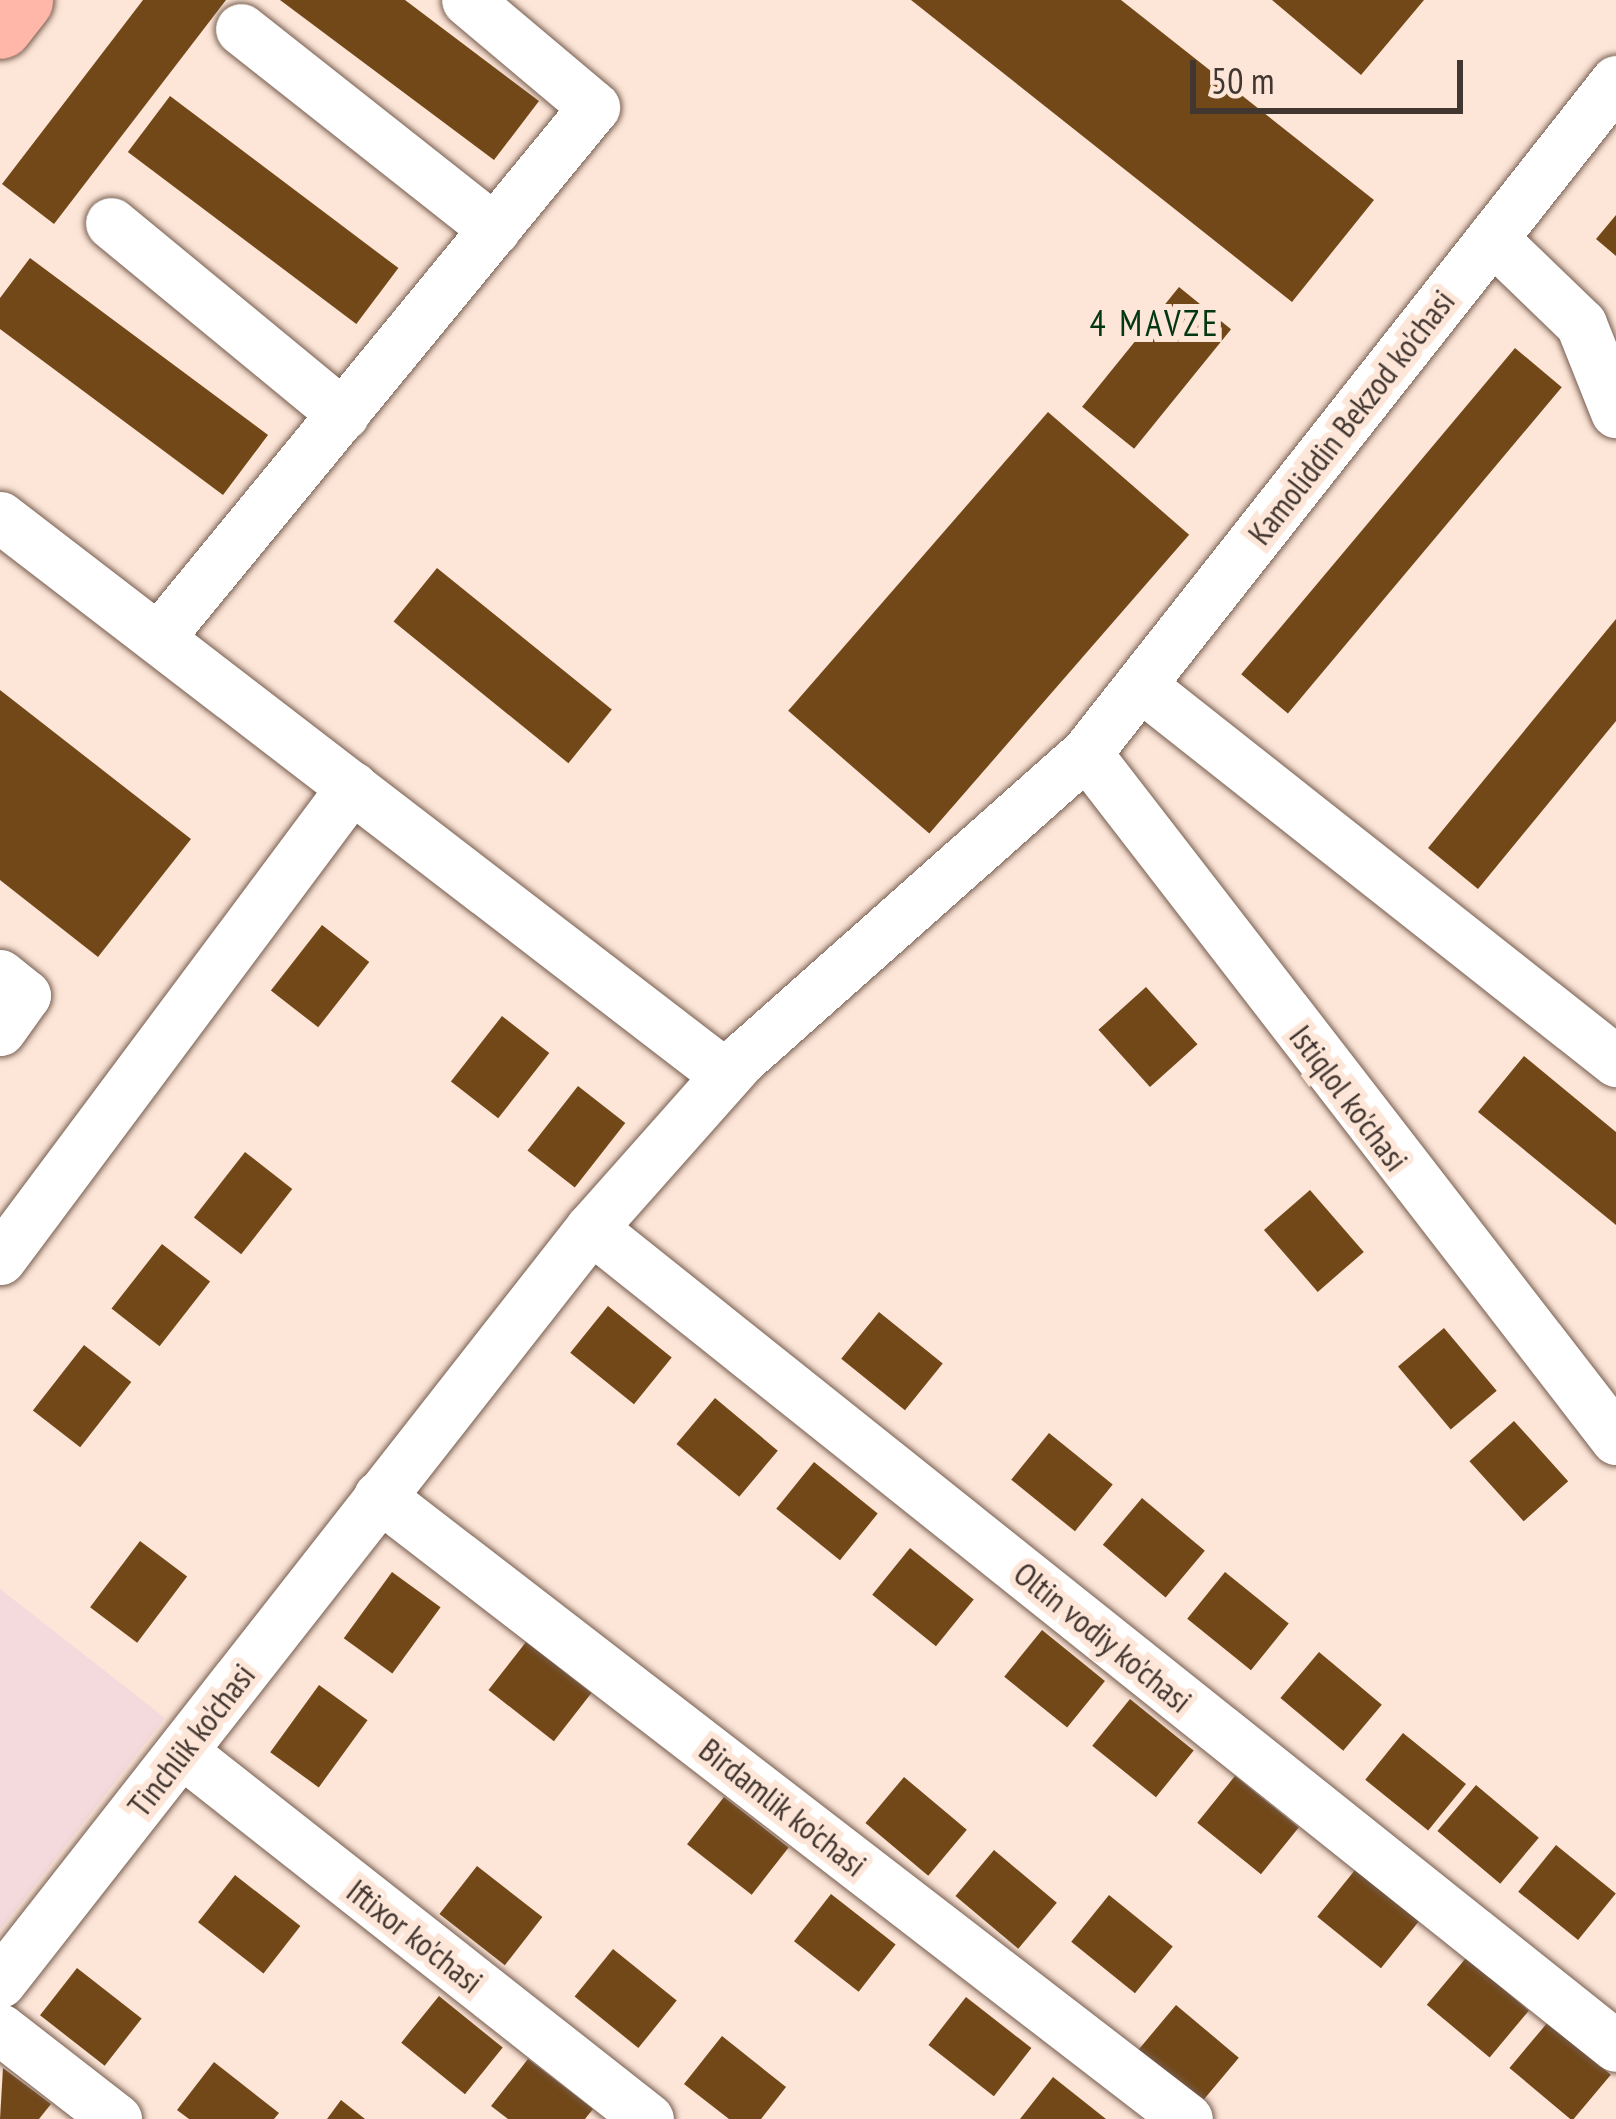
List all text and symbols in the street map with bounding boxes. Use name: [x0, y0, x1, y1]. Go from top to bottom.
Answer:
scale bar: [1196, 36, 1469, 110]
text: 50 m: [1211, 57, 1274, 104]
street label: Kamoliddin Bekzod ko'chasi: [1239, 282, 1463, 552]
district label: 4 MAVZE: [1090, 301, 1220, 345]
street label: Istiqlol ko'chasi: [1281, 1017, 1417, 1179]
street label: Oltin vodiy ko'chasi: [1006, 1553, 1200, 1721]
street label: Tinchlik ko'chasi: [119, 1655, 263, 1825]
street label: Birdamlik ko'chasi: [691, 1729, 875, 1885]
street label: Iftixor ko'chasi: [339, 1871, 491, 2001]

